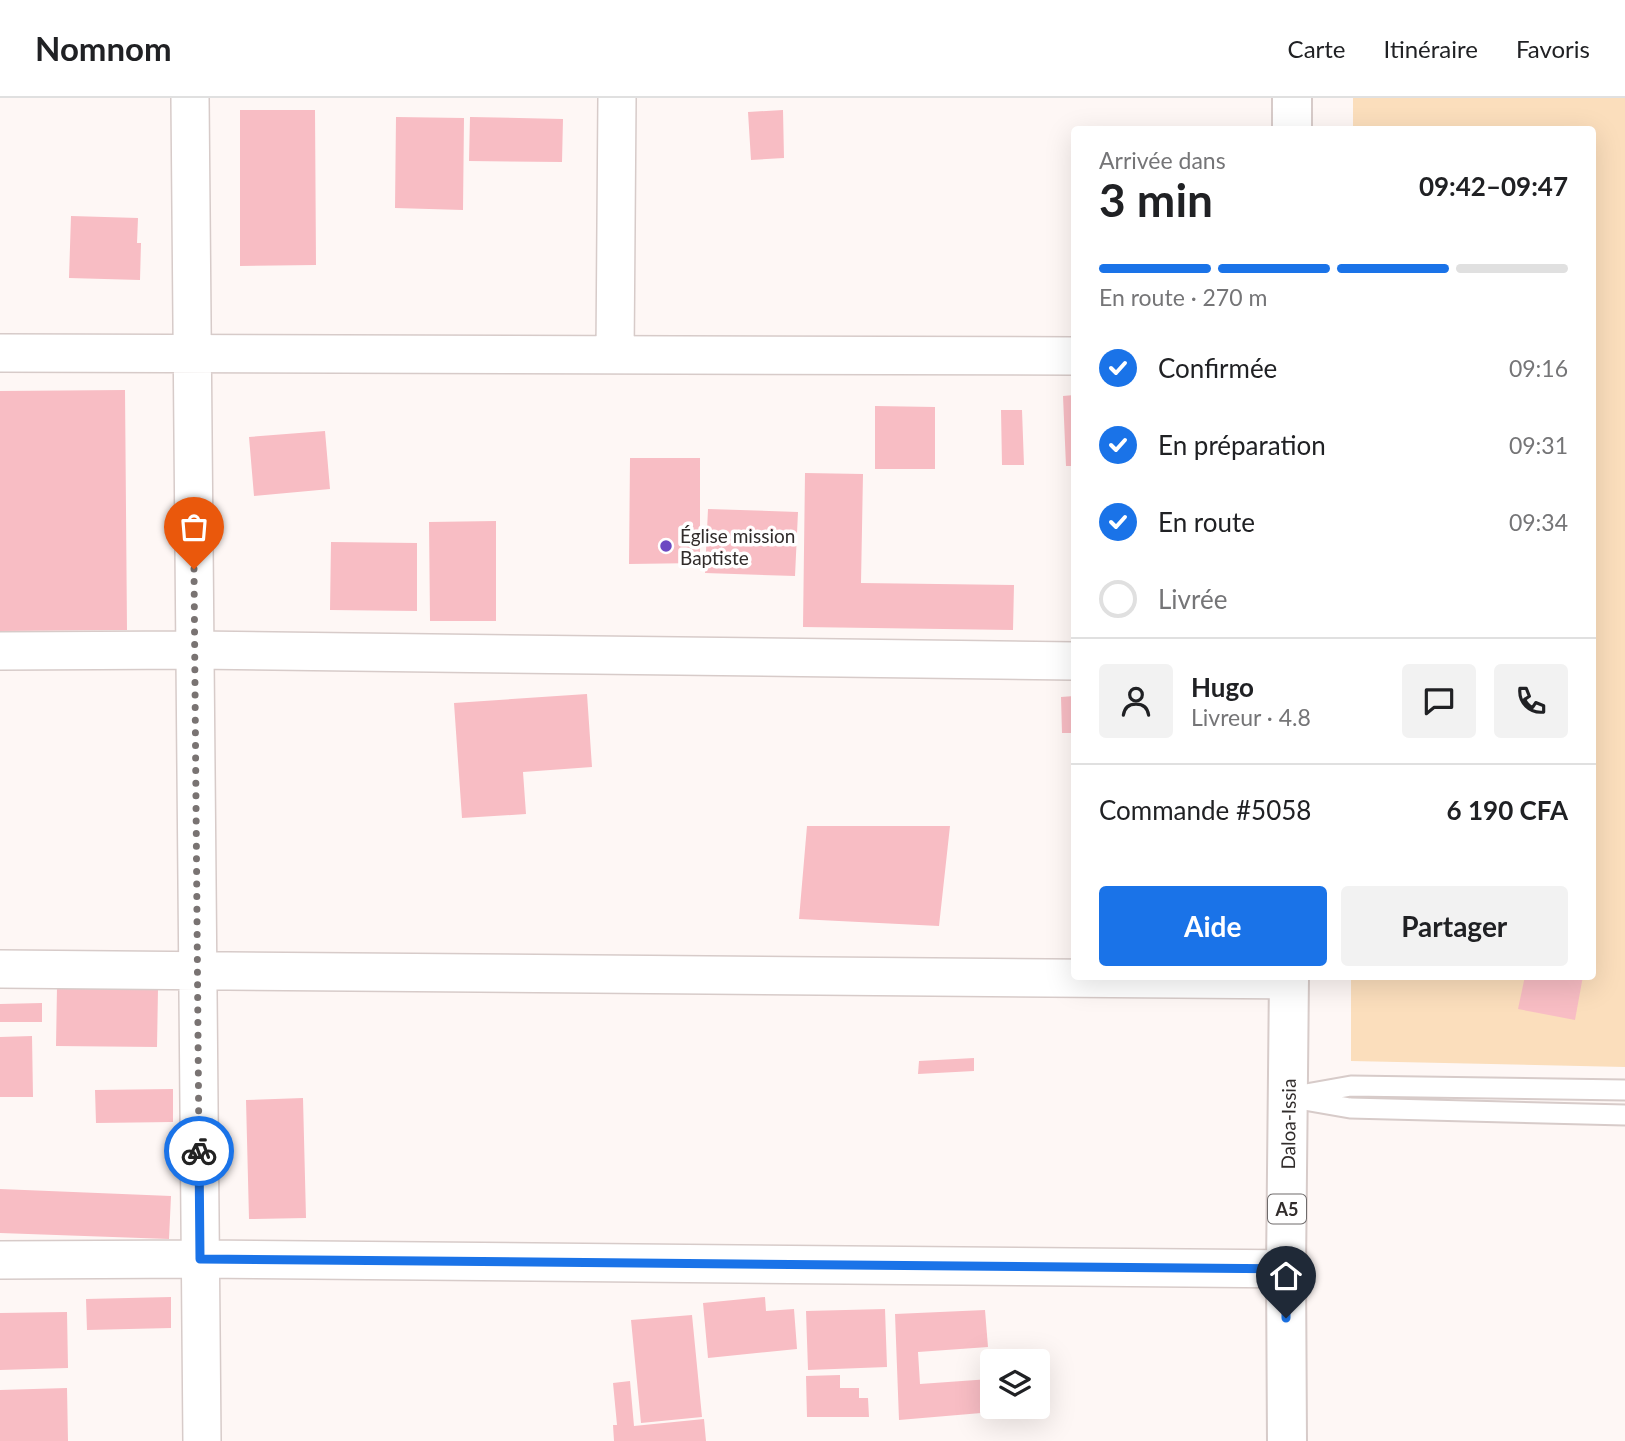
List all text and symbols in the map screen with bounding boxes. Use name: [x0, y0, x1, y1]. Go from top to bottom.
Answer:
text: Nomnom: [35, 28, 172, 68]
text: Carte: [1288, 34, 1346, 63]
text: Itinéraire: [1384, 34, 1478, 63]
text: Favoris: [1516, 34, 1590, 63]
text: Arrivée dans: [1099, 146, 1226, 174]
text: 09:42–09:47: [1419, 170, 1568, 202]
text: 3 min: [1099, 172, 1213, 227]
text: En route · 270 m: [1099, 283, 1267, 311]
icon: check: [1099, 349, 1137, 387]
text: Confirmée: [1158, 352, 1277, 384]
text: 09:16: [1509, 354, 1568, 382]
icon: check: [1099, 426, 1137, 464]
text: En préparation: [1158, 429, 1326, 461]
text: 09:31: [1509, 431, 1568, 459]
pin: [164, 497, 224, 569]
icon: check: [1099, 503, 1137, 541]
text: En route: [1158, 506, 1255, 538]
icon: bag: [175, 508, 213, 546]
text: 09:34: [1509, 508, 1568, 536]
place label: Église mission Baptiste: [680, 524, 795, 569]
marker: Église mission Baptiste: [658, 538, 674, 554]
text: Livrée: [1158, 583, 1227, 615]
button: person: [1099, 664, 1173, 738]
button: chat: [1402, 664, 1476, 738]
button: phone: [1494, 664, 1568, 738]
text: Hugo: [1191, 671, 1254, 703]
text: Livreur · 4.8: [1191, 703, 1311, 731]
text: Commande #5058: [1099, 794, 1311, 826]
text: 6 190 CFA: [1447, 794, 1568, 826]
button: Aide: [1099, 886, 1327, 966]
button: Partager: [1341, 886, 1568, 966]
street label: Daloa-Issia: [1276, 1078, 1299, 1170]
courier: [164, 1116, 234, 1186]
icon: bike: [180, 1132, 218, 1170]
road number: A5: [1268, 1194, 1306, 1224]
pin: [1256, 1246, 1316, 1318]
icon: home: [1267, 1257, 1305, 1295]
map controls: [980, 1349, 1050, 1419]
button: layers: [980, 1349, 1050, 1419]

